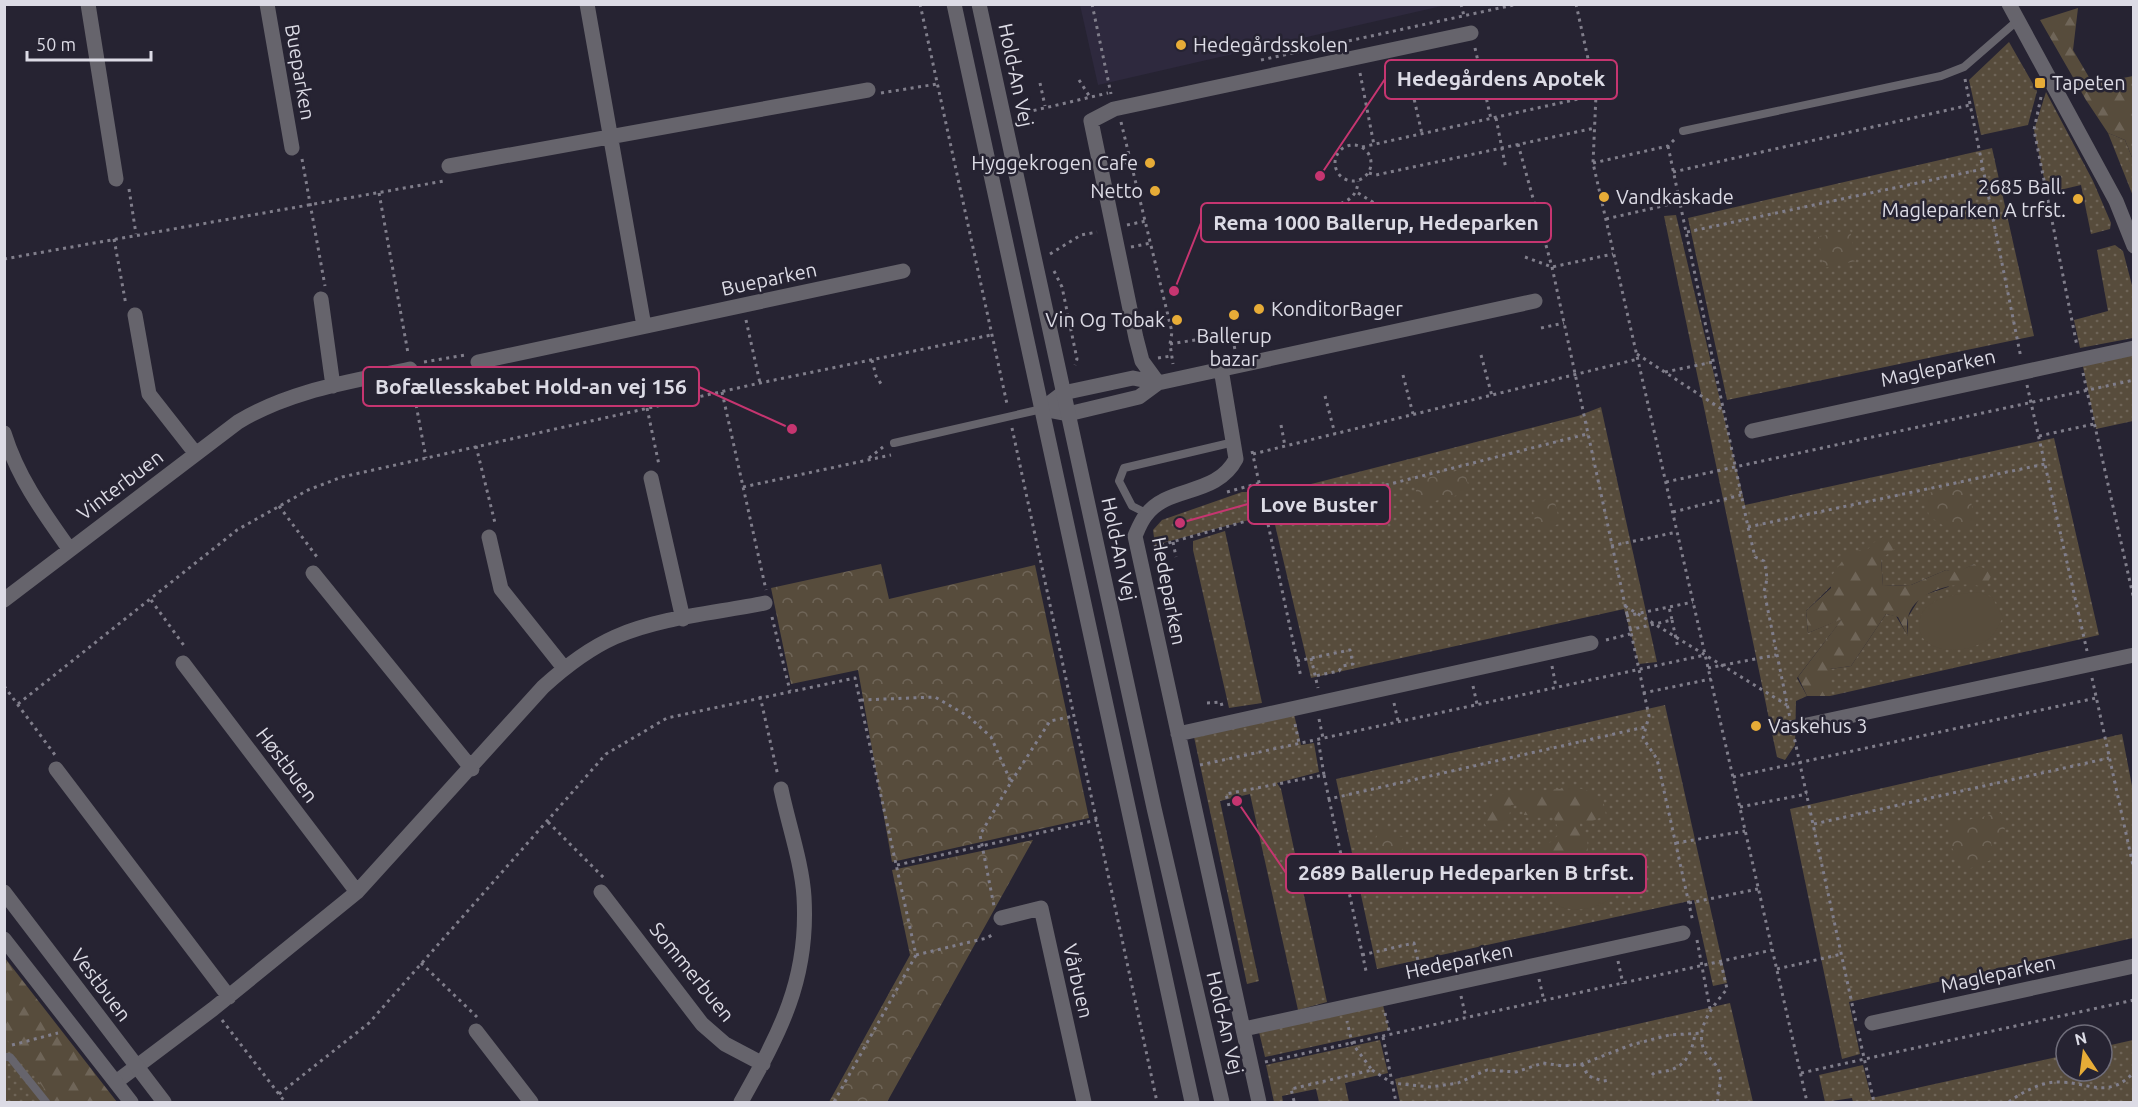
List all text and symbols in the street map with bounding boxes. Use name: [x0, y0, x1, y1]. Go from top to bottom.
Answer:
street label: Hold-An Vej: [994, 21, 1039, 129]
street label: Bueparken: [281, 22, 320, 122]
scale bar: [27, 24, 152, 62]
place label: Hedegårdsskolen: [1193, 33, 1348, 56]
text: 50 m: [36, 34, 76, 54]
marker: Hedegårdsskolen: [1174, 38, 1188, 52]
callout: Hedegårdens Apotek: [1385, 60, 1617, 99]
text: Hedegårdens Apotek: [1397, 66, 1606, 90]
place label: Tapeten: [2052, 71, 2126, 94]
marker: Tapeten: [2033, 76, 2047, 90]
place label: Hyggekrogen Cafe: [971, 151, 1138, 174]
marker: Hyggekrogen Cafe: [1143, 156, 1157, 170]
place label: 2685 Ball. Magleparken A trfst.: [1882, 175, 2066, 221]
place label: Netto: [1090, 179, 1143, 202]
marker: Netto: [1148, 184, 1162, 198]
place label: Vandkaskade: [1616, 185, 1734, 208]
marker: Vandkaskade: [1597, 190, 1611, 204]
marker: 2685 Ball. Magleparken A trfst.: [2071, 192, 2085, 206]
callout: Rema 1000 Ballerup, Hedeparken: [1201, 203, 1551, 242]
text: Rema 1000 Ballerup, Hedeparken: [1213, 210, 1539, 234]
street label: Bueparken: [719, 257, 819, 300]
place label: KonditorBager: [1271, 297, 1403, 320]
marker: KonditorBager: [1252, 302, 1266, 316]
place label: Vin Og Tobak: [1045, 308, 1165, 331]
marker: Ballerup bazar: [1227, 308, 1241, 322]
marker: Vin Og Tobak: [1170, 313, 1184, 327]
place label: Ballerup bazar: [1196, 324, 1272, 370]
street label: Magleparken: [1878, 344, 1998, 391]
callout: Bofællesskabet Hold-an vej 156: [363, 367, 699, 406]
text: Bofællesskabet Hold-an vej 156: [375, 374, 687, 398]
street label: Vinterbuen: [72, 445, 167, 524]
callout: Love Buster: [1248, 485, 1390, 524]
text: Love Buster: [1260, 492, 1378, 516]
street label: Hold-An Vej: [1097, 495, 1142, 603]
street label: Hedeparken: [1148, 535, 1191, 647]
place label: Vaskehus 3: [1768, 714, 1868, 737]
marker: Vaskehus 3: [1749, 719, 1763, 733]
street label: Høstbuen: [252, 723, 323, 807]
callout: 2689 Ballerup Hedeparken B trfst.: [1286, 854, 1646, 893]
text: 2689 Ballerup Hedeparken B trfst.: [1298, 860, 1634, 884]
street label: Sommerbuen: [645, 917, 739, 1026]
street label: Hedeparken: [1403, 938, 1515, 983]
street label: Vårbuen: [1059, 941, 1098, 1020]
street label: Vestbuen: [67, 944, 136, 1026]
street label: Magleparken: [1938, 950, 2058, 997]
street label: Hold-An Vej: [1202, 969, 1249, 1077]
north arrow: [2054, 1023, 2114, 1083]
text: N: [2073, 1028, 2088, 1048]

